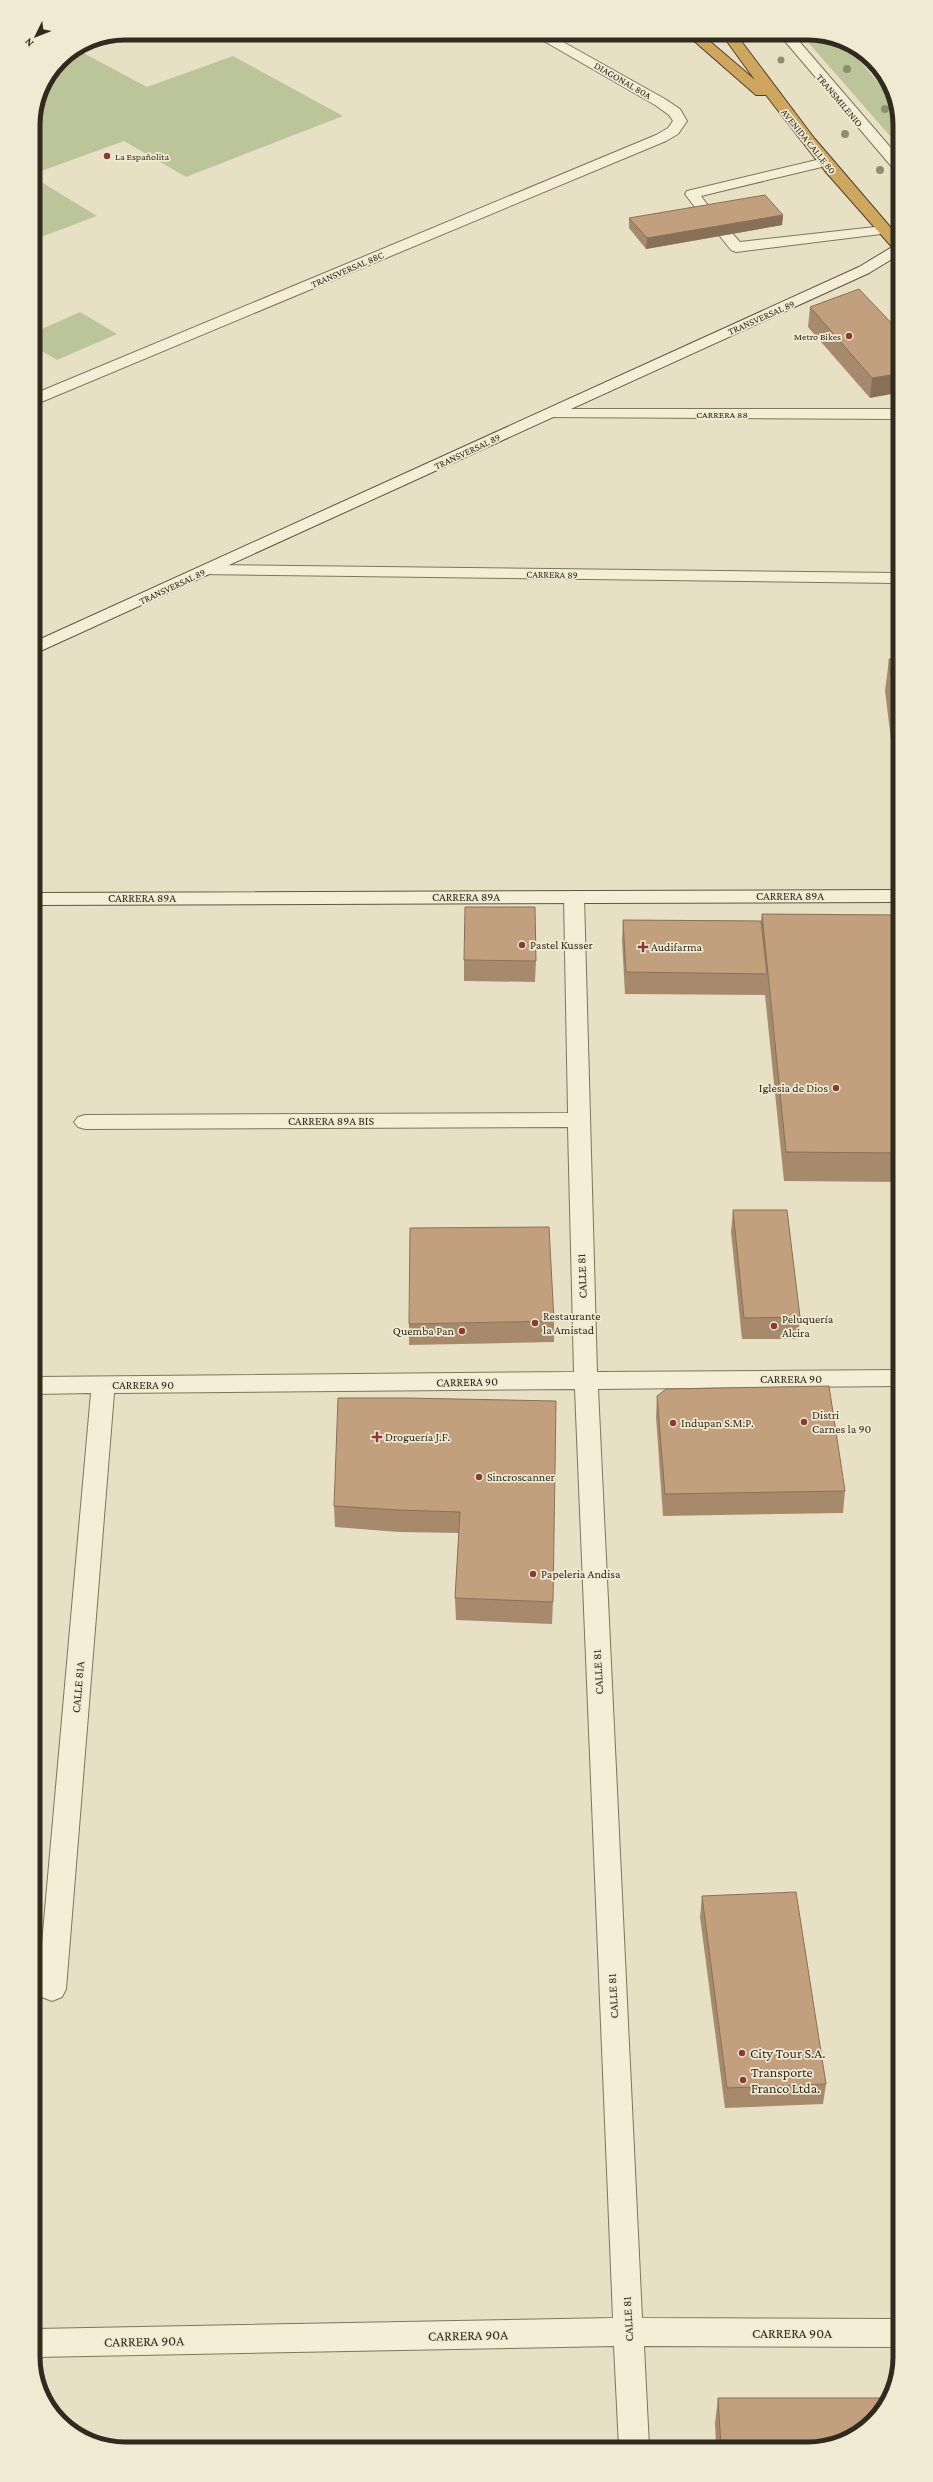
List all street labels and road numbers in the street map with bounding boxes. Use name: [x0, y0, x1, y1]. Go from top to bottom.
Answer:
street label: DIAGONAL 80A: [592, 60, 654, 101]
street label: TRANSMILENIO: [814, 72, 865, 129]
street label: AVENIDA CALLE 80: [779, 107, 838, 176]
street label: TRANSVERSAL 88C: [309, 249, 385, 290]
street label: TRANSVERSAL 89: [726, 298, 796, 337]
street label: CARRERA 88: [696, 409, 748, 420]
street label: TRANSVERSAL 89: [432, 431, 502, 472]
street label: TRANSVERSAL 89: [137, 566, 207, 607]
street label: CARRERA 89: [526, 569, 578, 580]
street label: CARRERA 89A: [756, 889, 824, 903]
street label: CARRERA 89A: [432, 890, 500, 904]
street label: CARRERA 89A: [108, 891, 176, 905]
street label: CARRERA 89A BIS: [288, 1114, 374, 1128]
street label: CALLE 81: [574, 1253, 590, 1299]
street label: CARRERA 90: [760, 1372, 822, 1386]
street label: CARRERA 90: [436, 1374, 498, 1390]
street label: CARRERA 90: [112, 1378, 174, 1392]
street label: CALLE 81: [590, 1649, 606, 1695]
street label: CALLE 81A: [69, 1660, 87, 1713]
street label: CALLE 81: [605, 1973, 621, 2019]
street label: CALLE 81: [620, 2296, 636, 2342]
street label: CARRERA 90A: [752, 2325, 832, 2341]
street label: CARRERA 90A: [428, 2326, 508, 2344]
street label: CARRERA 90A: [104, 2332, 184, 2350]

